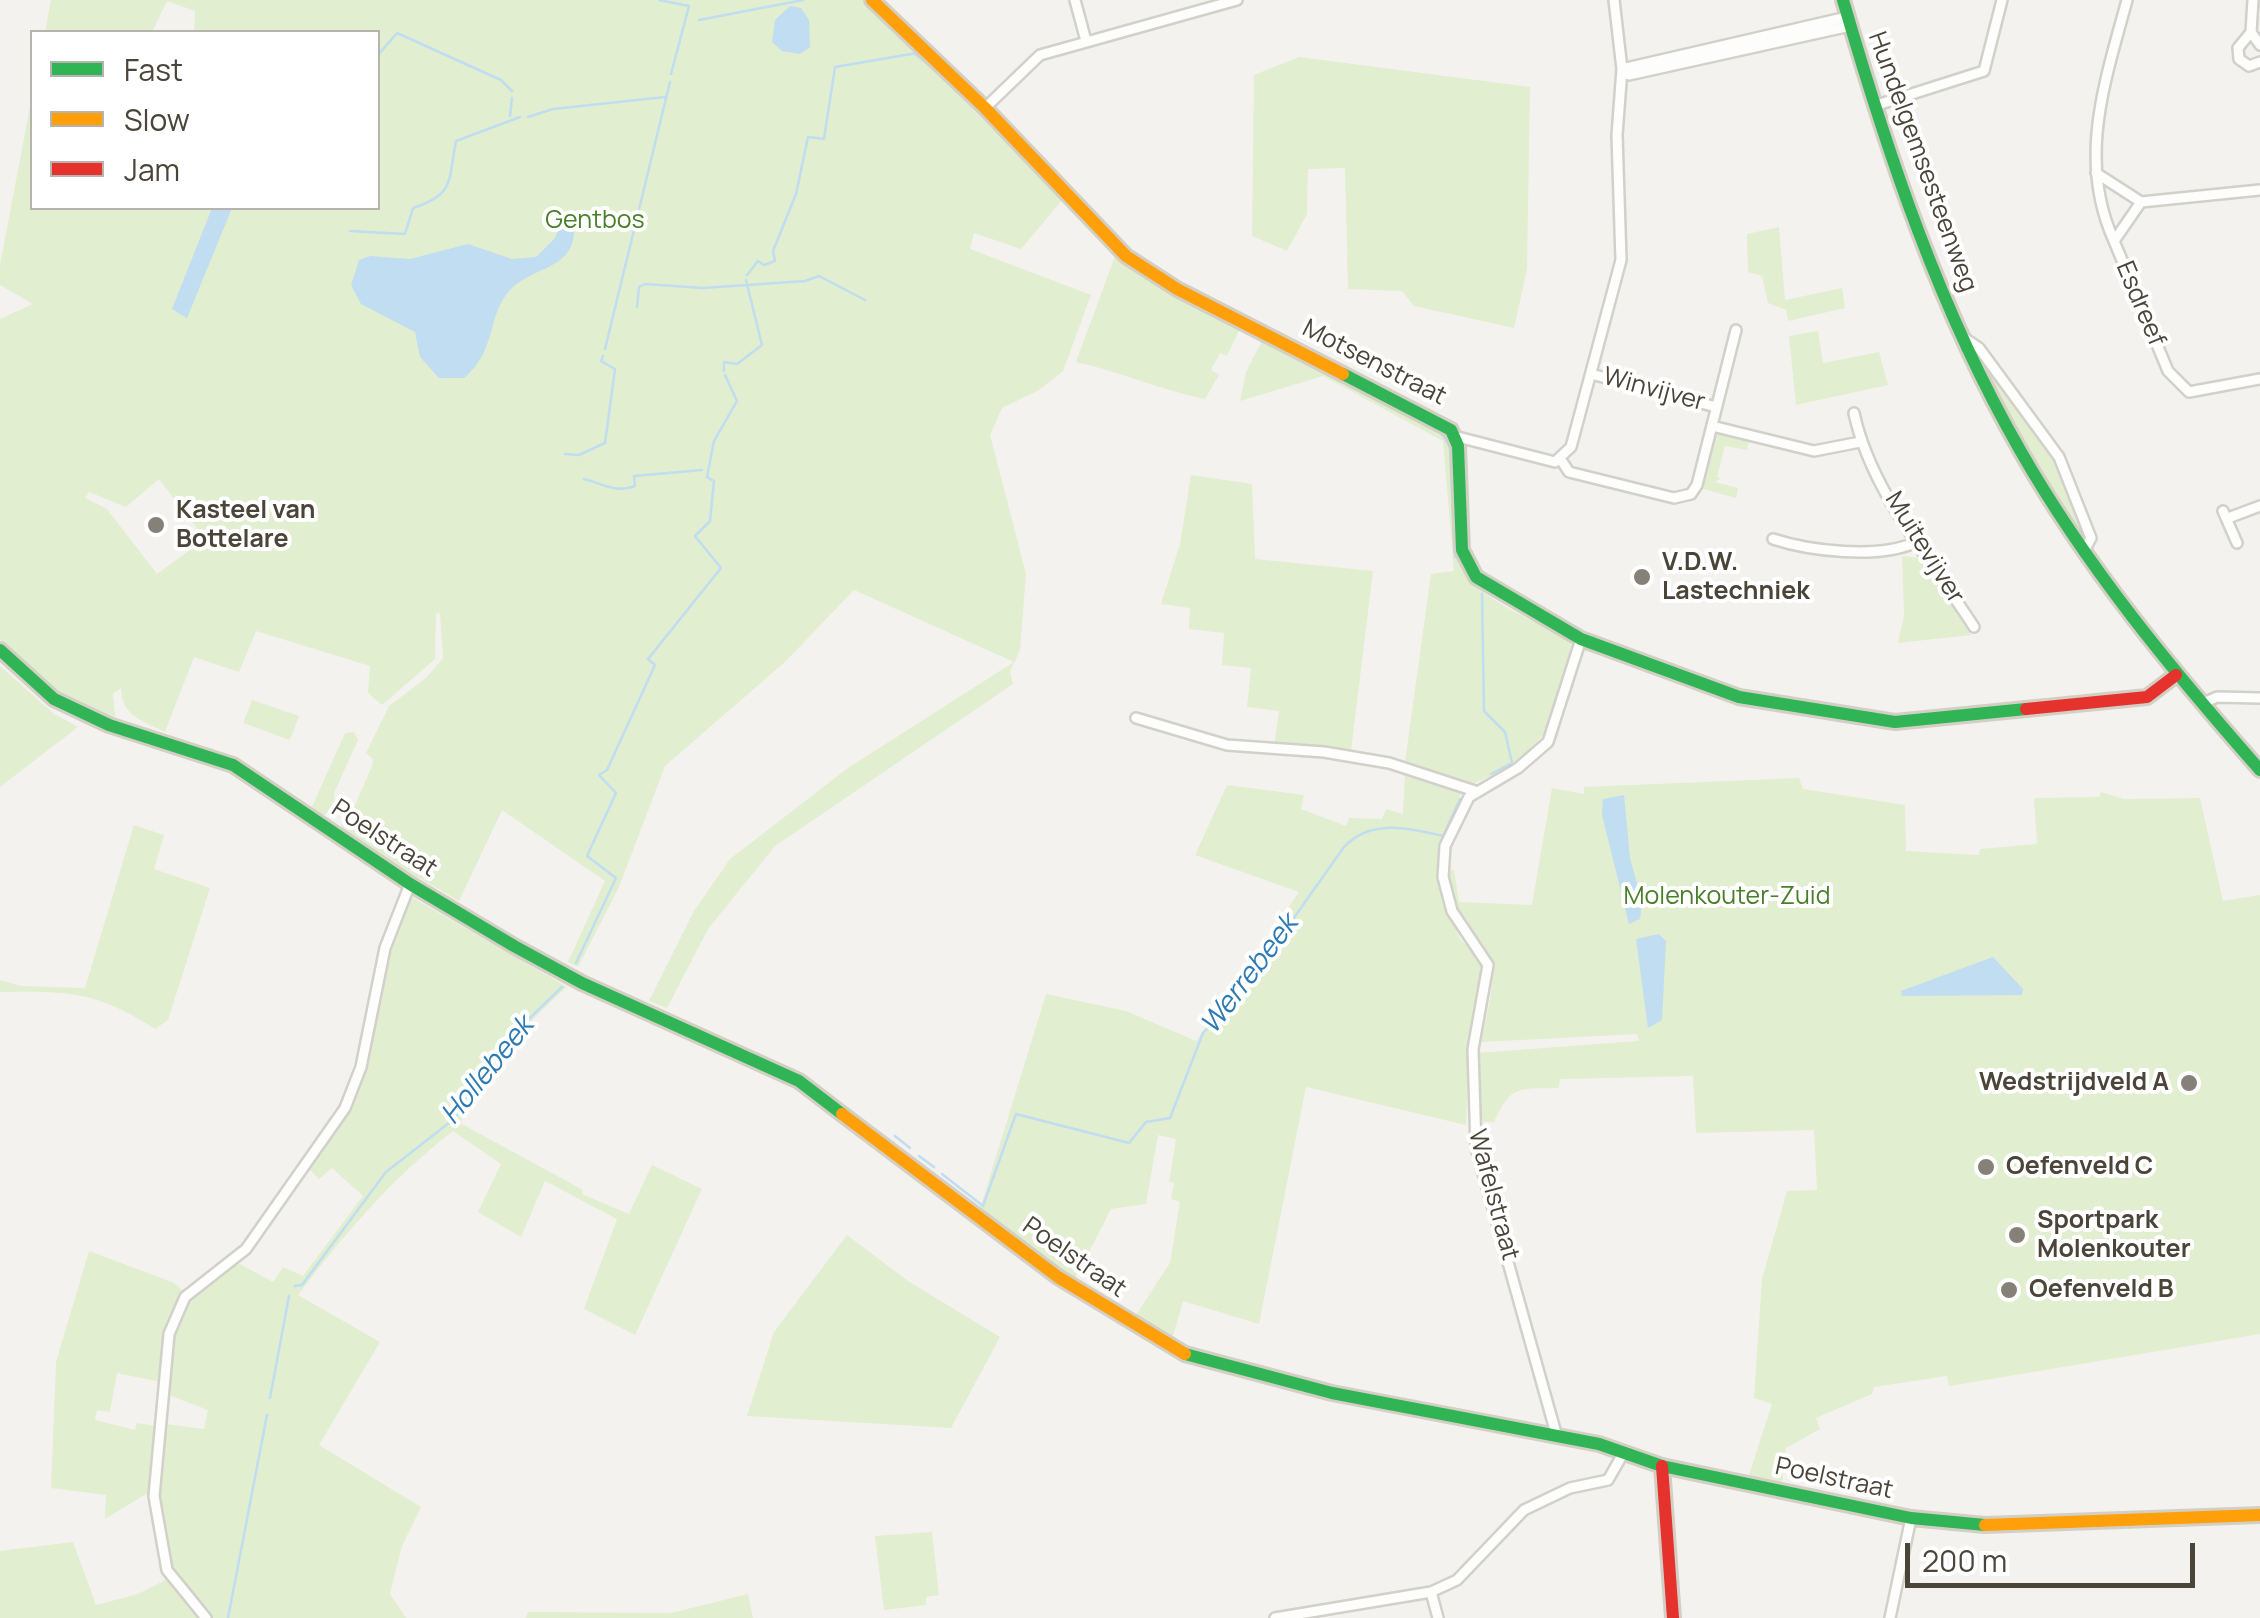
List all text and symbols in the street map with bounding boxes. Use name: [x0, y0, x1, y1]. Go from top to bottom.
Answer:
street label: Hundelgemsesteenweg: [1861, 28, 1983, 296]
legend: [30, 30, 380, 210]
text: Fast: [124, 49, 183, 90]
text: Slow: [124, 99, 190, 140]
text: Jam: [124, 149, 180, 190]
park label: Gentbos: [545, 206, 645, 236]
street label: Esdreef: [2109, 257, 2171, 351]
street label: Motsenstraat: [1297, 314, 1451, 412]
street label: Winvijver: [1600, 362, 1708, 418]
street label: Muitevijver: [1878, 487, 1970, 609]
place label: Kasteel van Bottelare: [176, 496, 315, 555]
marker: Kasteel van Bottelare: [145, 514, 167, 536]
place label: V.D.W. Lastechniek: [1662, 548, 1810, 607]
marker: V.D.W. Lastechniek: [1631, 566, 1653, 588]
street label: Poelstraat: [326, 794, 442, 884]
park label: Molenkouter-Zuid: [1624, 882, 1830, 912]
water label: Werrebeek: [1194, 909, 1306, 1041]
water label: Hollebeek: [435, 1011, 541, 1131]
place label: Wedstrijdveld A: [1979, 1068, 2169, 1098]
marker: Wedstrijdveld A: [2178, 1072, 2200, 1094]
street label: Wafelstraat: [1461, 1126, 1525, 1264]
place label: Oefenveld C: [2006, 1152, 2153, 1182]
marker: Oefenveld C: [1975, 1156, 1997, 1178]
place label: Sportpark Molenkouter: [2037, 1206, 2191, 1265]
street label: Poelstraat: [1016, 1211, 1132, 1305]
marker: Sportpark Molenkouter: [2006, 1224, 2028, 1246]
place label: Oefenveld B: [2029, 1275, 2174, 1305]
marker: Oefenveld B: [1998, 1279, 2020, 1301]
street label: Poelstraat: [1772, 1452, 1896, 1506]
scale bar: [1910, 1523, 2200, 1585]
text: 200 m: [1922, 1540, 2007, 1581]

